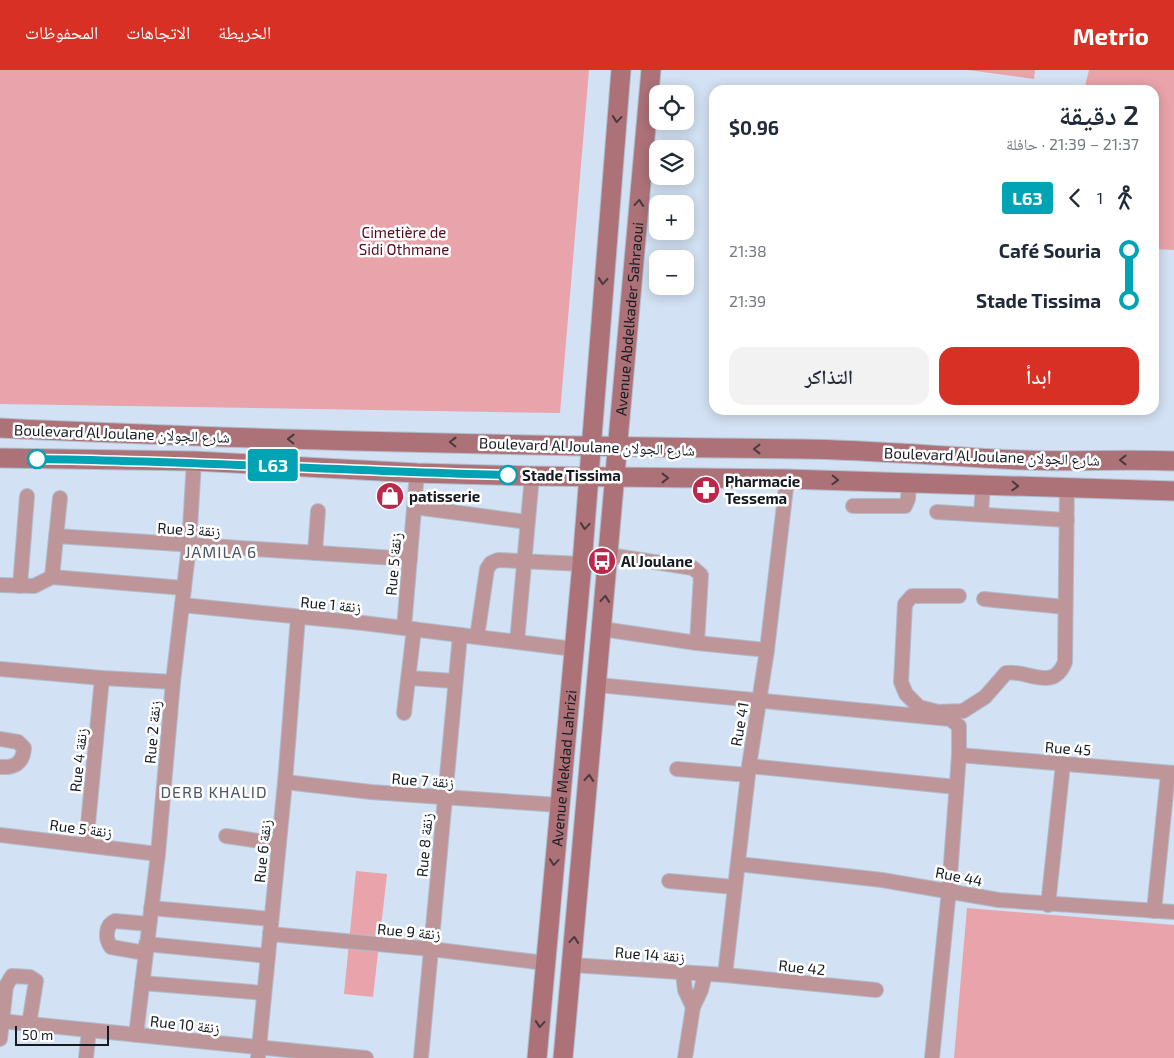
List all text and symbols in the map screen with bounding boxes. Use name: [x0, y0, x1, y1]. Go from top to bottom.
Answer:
text: المحفوظات: [25, 21, 98, 43]
text: الاتجاهات: [126, 21, 190, 43]
text: الخريطة: [218, 21, 271, 43]
text: Metrio: [1073, 21, 1149, 50]
map controls: [649, 85, 694, 295]
button: locate: [649, 85, 694, 130]
text: 2 دقيقة: [1059, 97, 1139, 131]
one-way arrow: [611, 115, 622, 123]
text: $0.96: [729, 116, 779, 139]
text: 21:37 – 21:39 · حافلة: [1006, 134, 1139, 153]
button: layers: [649, 140, 694, 185]
icon: back: [1061, 184, 1089, 212]
icon: walk: [1111, 184, 1139, 212]
text: L63: [1012, 187, 1043, 209]
text: 1: [1097, 188, 1103, 207]
button: +: [649, 195, 694, 240]
one-way arrow: [633, 199, 644, 207]
street label: Avenue Abdelkader Sahraoui: [611, 221, 646, 417]
park label: Cimetière de Sidi Othmane: [359, 223, 449, 258]
text: Café Souria: [999, 239, 1101, 262]
text: 21:38: [729, 241, 767, 260]
button: −: [649, 250, 694, 295]
one-way arrow: [598, 277, 609, 285]
text: Stade Tissima: [976, 289, 1101, 312]
text: 21:39: [729, 291, 766, 310]
button: التذاكر: [729, 347, 929, 405]
button: ابدأ: [939, 347, 1139, 405]
street label: Boulevard Al Joulane شارع الجولان: [14, 420, 230, 448]
street label: Boulevard Al Joulane شارع الجولان: [479, 433, 695, 461]
one-way arrow: [286, 434, 294, 444]
one-way arrow: [449, 437, 456, 447]
street label: Boulevard Al Joulane شارع الجولان: [884, 443, 1100, 471]
one-way arrow: [753, 444, 760, 454]
unlabelled marker: [27, 449, 47, 469]
line badge: L63: [244, 449, 302, 481]
text: L63: [258, 454, 288, 476]
one-way arrow: [1118, 455, 1126, 465]
marker: Stade Tissima: [498, 465, 518, 485]
place label: Stade Tissima: [522, 466, 621, 484]
place label: Pharmacie Tessema: [725, 472, 800, 507]
one-way arrow: [662, 473, 669, 483]
pharmacy icon: Pharmacie Tessema: [691, 475, 721, 505]
one-way arrow: [832, 475, 840, 486]
one-way arrow: [1011, 480, 1019, 491]
shop icon: patisserie: [375, 481, 405, 511]
place label: patisserie: [409, 487, 480, 505]
street label: Rue 3 زنقة: [157, 518, 221, 541]
one-way arrow: [580, 523, 591, 531]
street label: Rue 5 زنقة: [381, 532, 406, 596]
district label: JAMILA 6: [185, 542, 257, 561]
bus stop icon: Al Joulane: [587, 546, 617, 576]
place label: Al Joulane: [621, 552, 693, 570]
street label: Rue 1 زنقة: [300, 592, 362, 617]
one-way arrow: [599, 594, 610, 602]
street label: Avenue Mekdad Lahrizi: [547, 689, 579, 847]
street label: Rue 2 زنقة: [140, 699, 165, 765]
street label: Rue 41: [726, 701, 752, 747]
street label: Rue 4 زنقة: [66, 727, 91, 793]
street label: Rue 45: [1044, 737, 1092, 759]
street label: Rue 7 زنقة: [391, 769, 455, 792]
one-way arrow: [583, 774, 594, 782]
district label: DERB KHALID: [160, 782, 268, 801]
street label: Rue 8 زنقة: [412, 812, 437, 878]
street label: Rue 5 زنقة: [48, 815, 114, 842]
street label: Rue 6 زنقة: [250, 818, 275, 884]
one-way arrow: [549, 859, 560, 867]
street label: Rue 44: [934, 863, 984, 889]
street label: Rue 9 زنقة: [376, 919, 442, 944]
one-way arrow: [569, 935, 580, 943]
street label: Rue 14 زنقة: [614, 943, 686, 966]
street label: Rue 42: [778, 956, 826, 978]
street label: Rue 10 زنقة: [149, 1011, 221, 1038]
one-way arrow: [534, 1021, 545, 1029]
scale bar: [15, 1023, 109, 1046]
text: 50 m: [22, 1026, 53, 1043]

